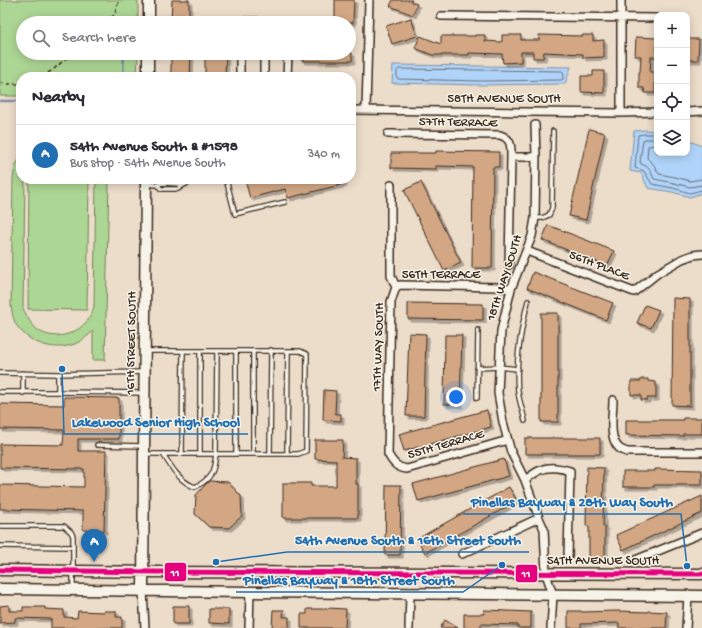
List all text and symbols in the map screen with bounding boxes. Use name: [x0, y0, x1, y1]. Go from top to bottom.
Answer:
map controls: [654, 12, 690, 156]
button: +: [654, 12, 690, 48]
search box: [16, 16, 356, 60]
icon: search: [30, 27, 52, 49]
text: Search here: [62, 29, 136, 47]
button: −: [654, 48, 690, 84]
button: locate: [654, 84, 690, 120]
text: Nearby: [32, 88, 85, 108]
street label: 58TH AVENUE SOUTH: [447, 92, 561, 107]
street label: 57TH TERRACE: [419, 115, 498, 131]
button: layers: [654, 120, 690, 156]
text: 54th Avenue South & #1598: [70, 138, 238, 156]
text: A: [41, 147, 49, 162]
text: 340 m: [307, 147, 340, 162]
text: Bus stop · 54th Avenue South: [70, 156, 226, 171]
street label: 18TH WAY SOUTH: [484, 233, 526, 324]
street label: 56TH PLACE: [567, 248, 632, 285]
street label: 56TH TERRACE: [402, 268, 481, 283]
street label: 16TH STREET SOUTH: [124, 291, 140, 396]
street label: 17TH WAY SOUTH: [370, 302, 388, 393]
your location: [446, 387, 466, 407]
callout: Lakewood Senior High School: [64, 408, 248, 434]
text: Lakewood Senior High School: [72, 415, 240, 432]
street label: 55TH TERRACE: [406, 427, 487, 463]
callout: Pinellas Bayway & 28th Way South: [463, 488, 681, 514]
text: Pinellas Bayway & 28th Way South: [470, 495, 673, 512]
callout: 54th Avenue South & 16th Street South: [287, 526, 529, 552]
pin: A: [81, 529, 107, 562]
text: 54th Avenue South & 16th Street South: [295, 533, 522, 550]
street label: 54TH AVENUE SOUTH: [547, 554, 660, 569]
line badge: 11: [164, 562, 187, 582]
line badge: 11: [515, 564, 538, 583]
callout: Pinellas Bayway & 18th Street South: [236, 566, 463, 592]
text: 11: [170, 568, 179, 580]
text: 11: [521, 569, 530, 581]
text: Pinellas Bayway & 18th Street South: [242, 573, 455, 590]

